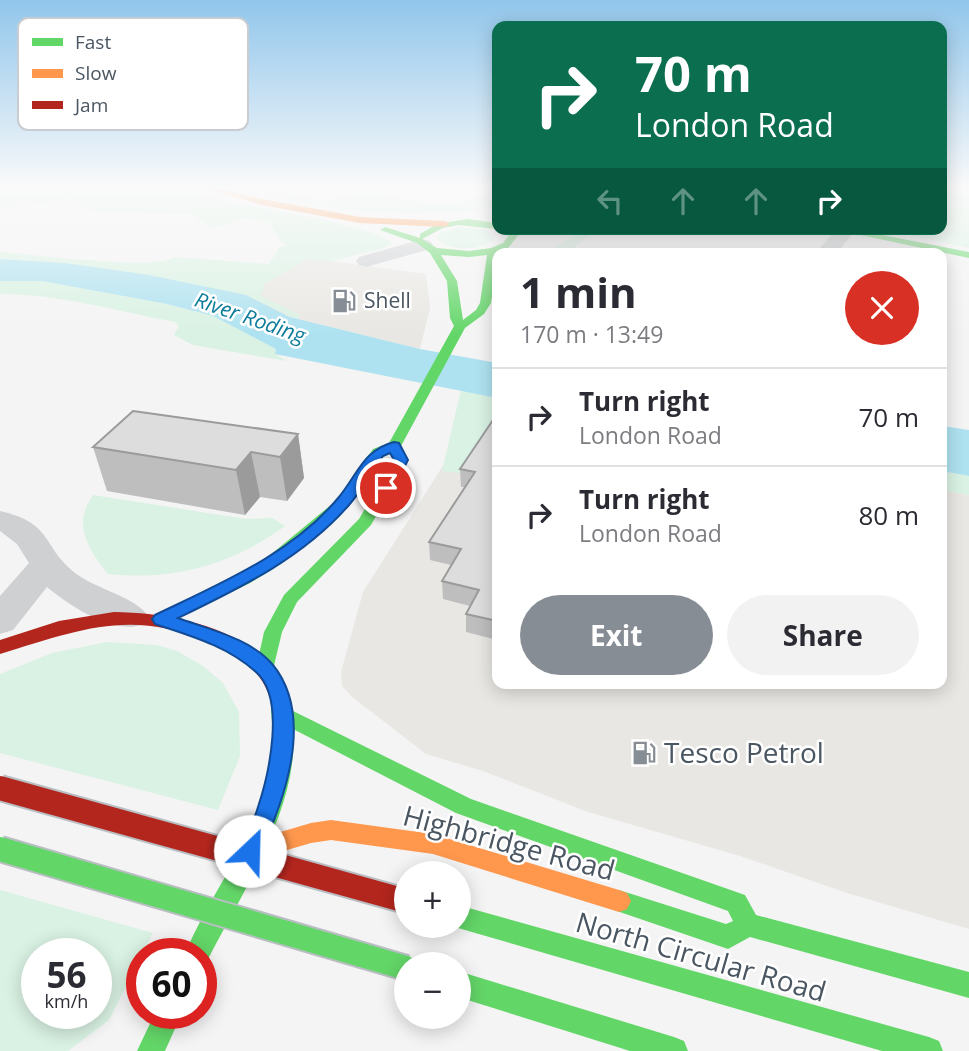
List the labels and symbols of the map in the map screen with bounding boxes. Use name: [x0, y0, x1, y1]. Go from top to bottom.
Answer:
legend: [18, 18, 248, 130]
text: Fast: [75, 29, 111, 55]
text: Slow: [75, 60, 117, 86]
text: Jam: [73, 92, 108, 118]
water label: River Roding: [191, 285, 311, 349]
place label: Shell: [364, 286, 411, 314]
fuel station icon: Shell: [330, 287, 358, 315]
pin: [356, 458, 416, 518]
place label: Tesco Petrol: [664, 733, 824, 771]
fuel station icon: Tesco Petrol: [630, 739, 658, 767]
street label: Highbridge Road: [399, 795, 619, 889]
position arrow: [213, 814, 287, 888]
street label: North Circular Road: [572, 902, 831, 1010]
speed limit sign: 60: [126, 938, 217, 1029]

